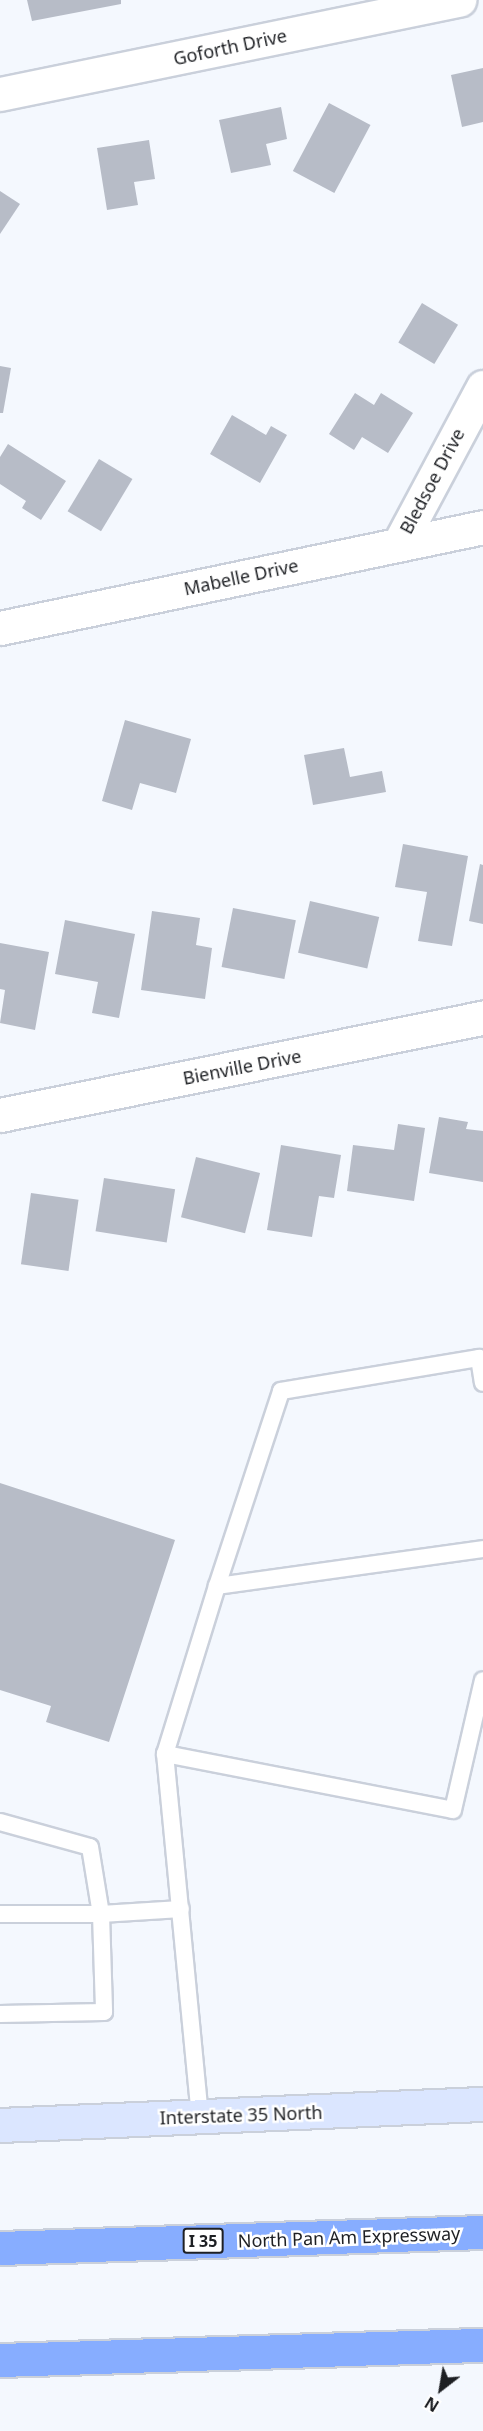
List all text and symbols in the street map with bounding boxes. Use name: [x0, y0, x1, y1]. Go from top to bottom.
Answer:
street label: Goforth Drive: [171, 24, 289, 70]
street label: Bledsoe Drive: [395, 425, 469, 537]
street label: Mabelle Drive: [182, 554, 300, 600]
street label: Bienville Drive: [181, 1045, 303, 1089]
street label: Interstate 35 North: [159, 2101, 323, 2129]
street label: North Pan Am Expressway: [237, 2222, 461, 2252]
road number: I 35: [182, 2228, 224, 2254]
north arrow: [411, 2359, 471, 2419]
text: N: [420, 2392, 443, 2417]

